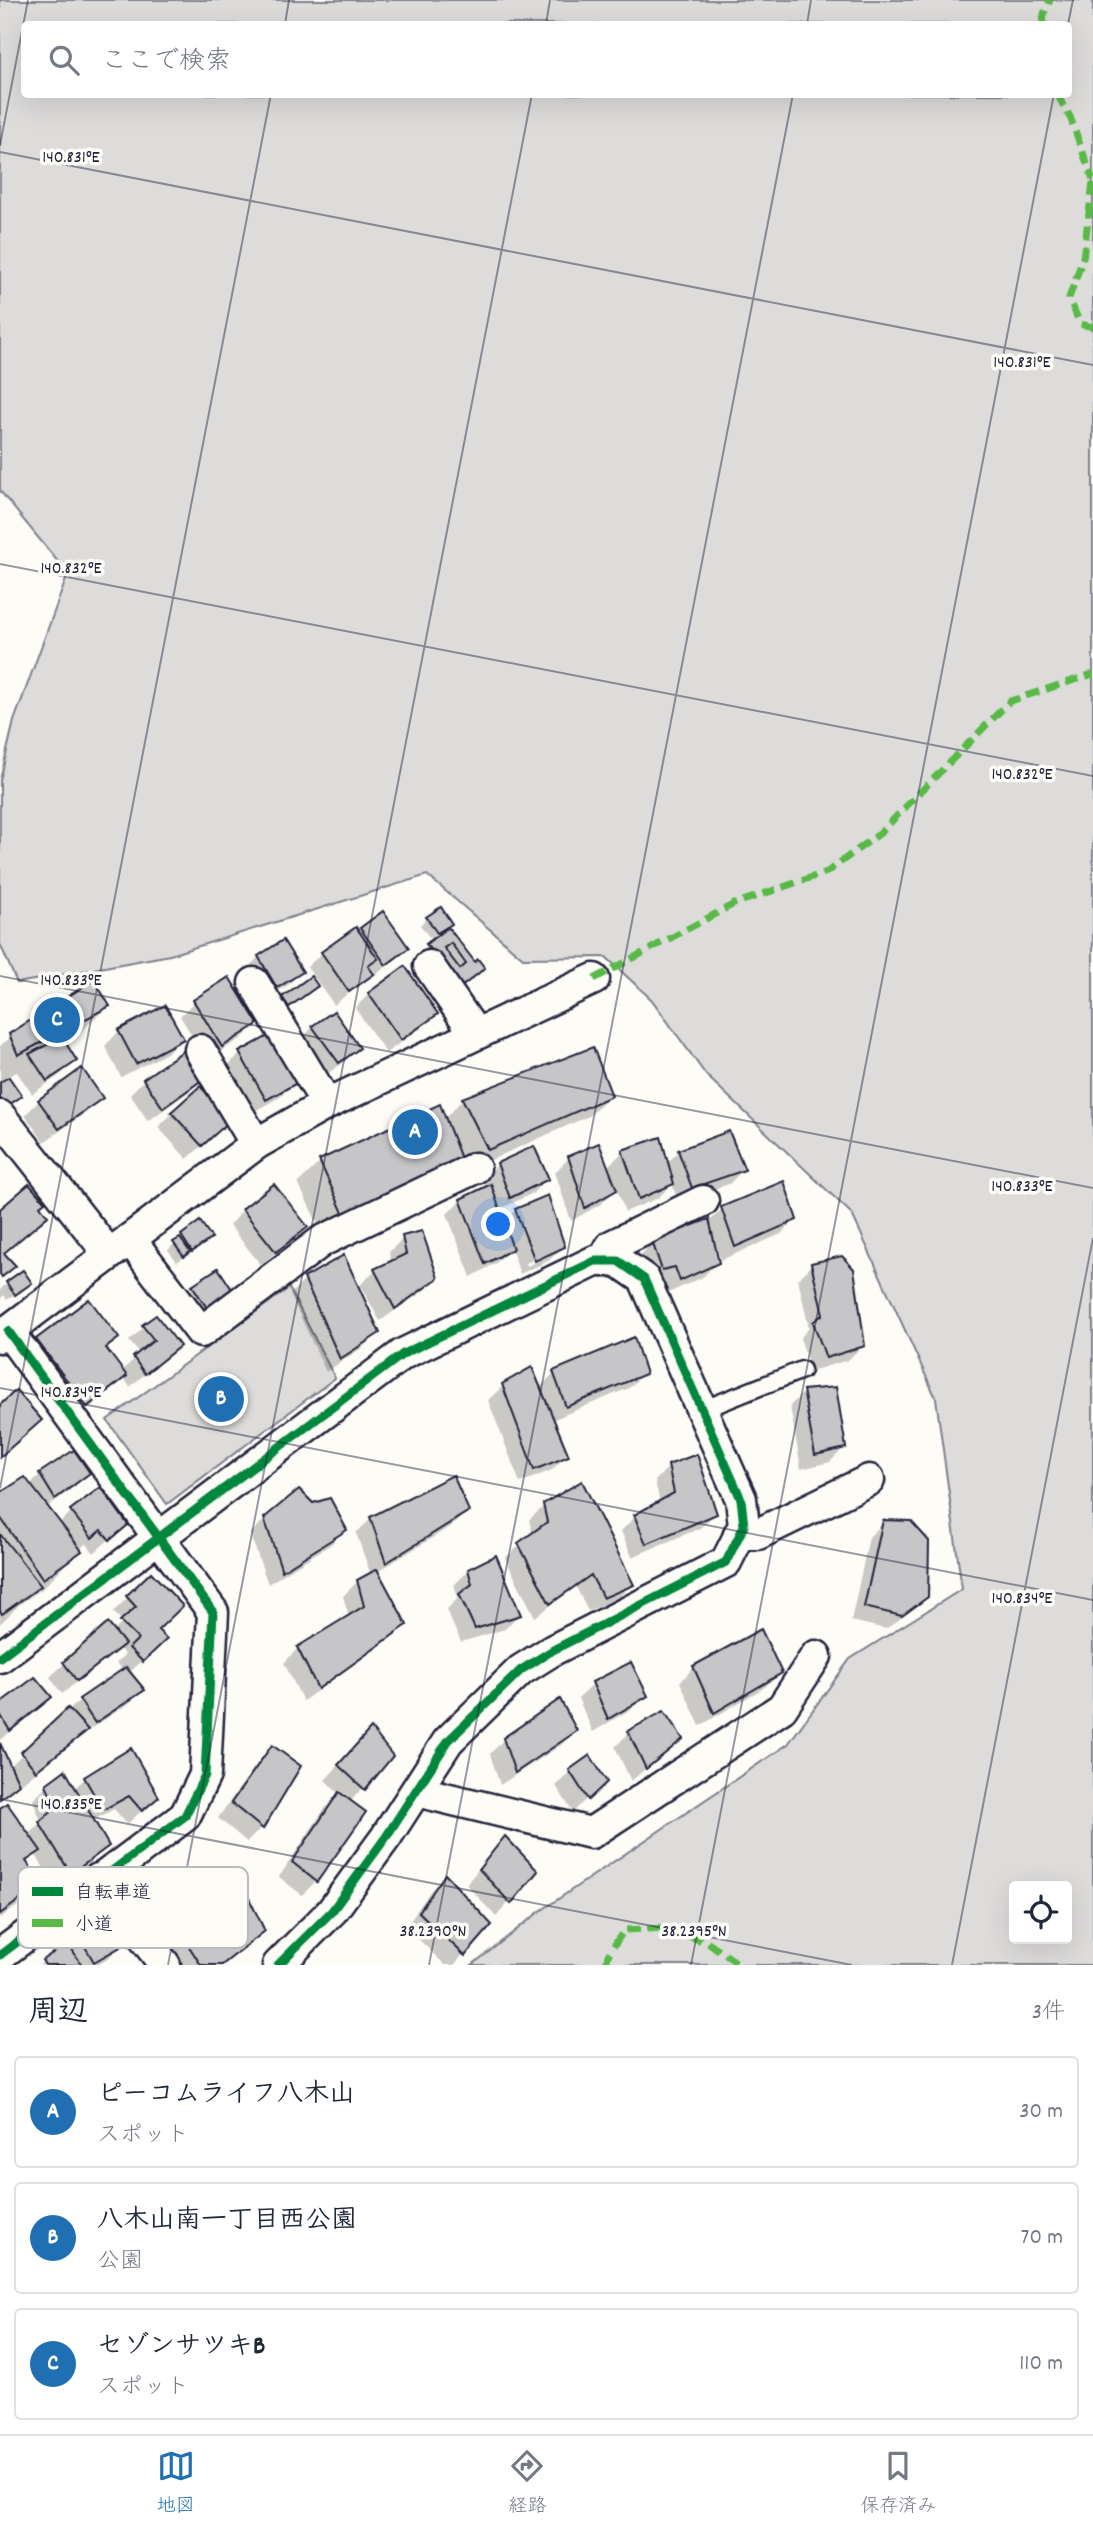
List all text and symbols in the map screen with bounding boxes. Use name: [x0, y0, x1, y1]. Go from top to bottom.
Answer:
search box: [21, 21, 1072, 98]
icon: search: [45, 41, 83, 79]
text: ここで検索: [101, 44, 231, 81]
text: 140.831°E: [42, 146, 100, 171]
text: 140.831°E: [993, 351, 1051, 376]
text: 140.832°E: [40, 557, 102, 582]
text: 140.832°E: [991, 763, 1053, 788]
text: 140.833°E: [40, 969, 102, 994]
pin: C: [34, 994, 80, 1046]
pin: A: [392, 1106, 438, 1158]
text: 140.833°E: [991, 1175, 1053, 1200]
your location: [481, 1207, 515, 1241]
pin: B: [198, 1373, 244, 1425]
text: 140.834°E: [41, 1381, 101, 1406]
text: 140.834°E: [992, 1587, 1052, 1612]
text: 140.835°E: [40, 1793, 102, 1818]
legend: [18, 1867, 248, 1948]
text: 自転車道: [75, 1881, 151, 1908]
map controls: [1009, 1881, 1072, 1944]
button: locate: [1009, 1881, 1072, 1944]
text: 小道: [75, 1913, 113, 1940]
text: 38.2390°N: [400, 1920, 466, 1945]
text: 38.2395°N: [661, 1920, 727, 1945]
text: 周辺: [28, 1993, 88, 2036]
text: 3件: [1032, 1997, 1065, 2030]
text: ピーコムライフ八木山: [97, 2077, 355, 2114]
text: A: [47, 2096, 59, 2129]
text: 30 m: [1019, 2096, 1063, 2129]
text: スポット: [97, 2120, 189, 2153]
text: 八木山南一丁目西公園: [97, 2203, 357, 2240]
text: B: [48, 2222, 58, 2255]
text: 70 m: [1021, 2222, 1063, 2255]
text: 公園: [97, 2246, 143, 2279]
text: セゾンサツキB: [97, 2329, 265, 2366]
text: C: [47, 2348, 59, 2381]
text: 110 m: [1019, 2348, 1063, 2381]
text: スポット: [97, 2372, 189, 2405]
tab: 地図: [157, 2447, 195, 2521]
tab: 経路: [508, 2447, 546, 2521]
tab: 保存済み: [860, 2447, 936, 2521]

